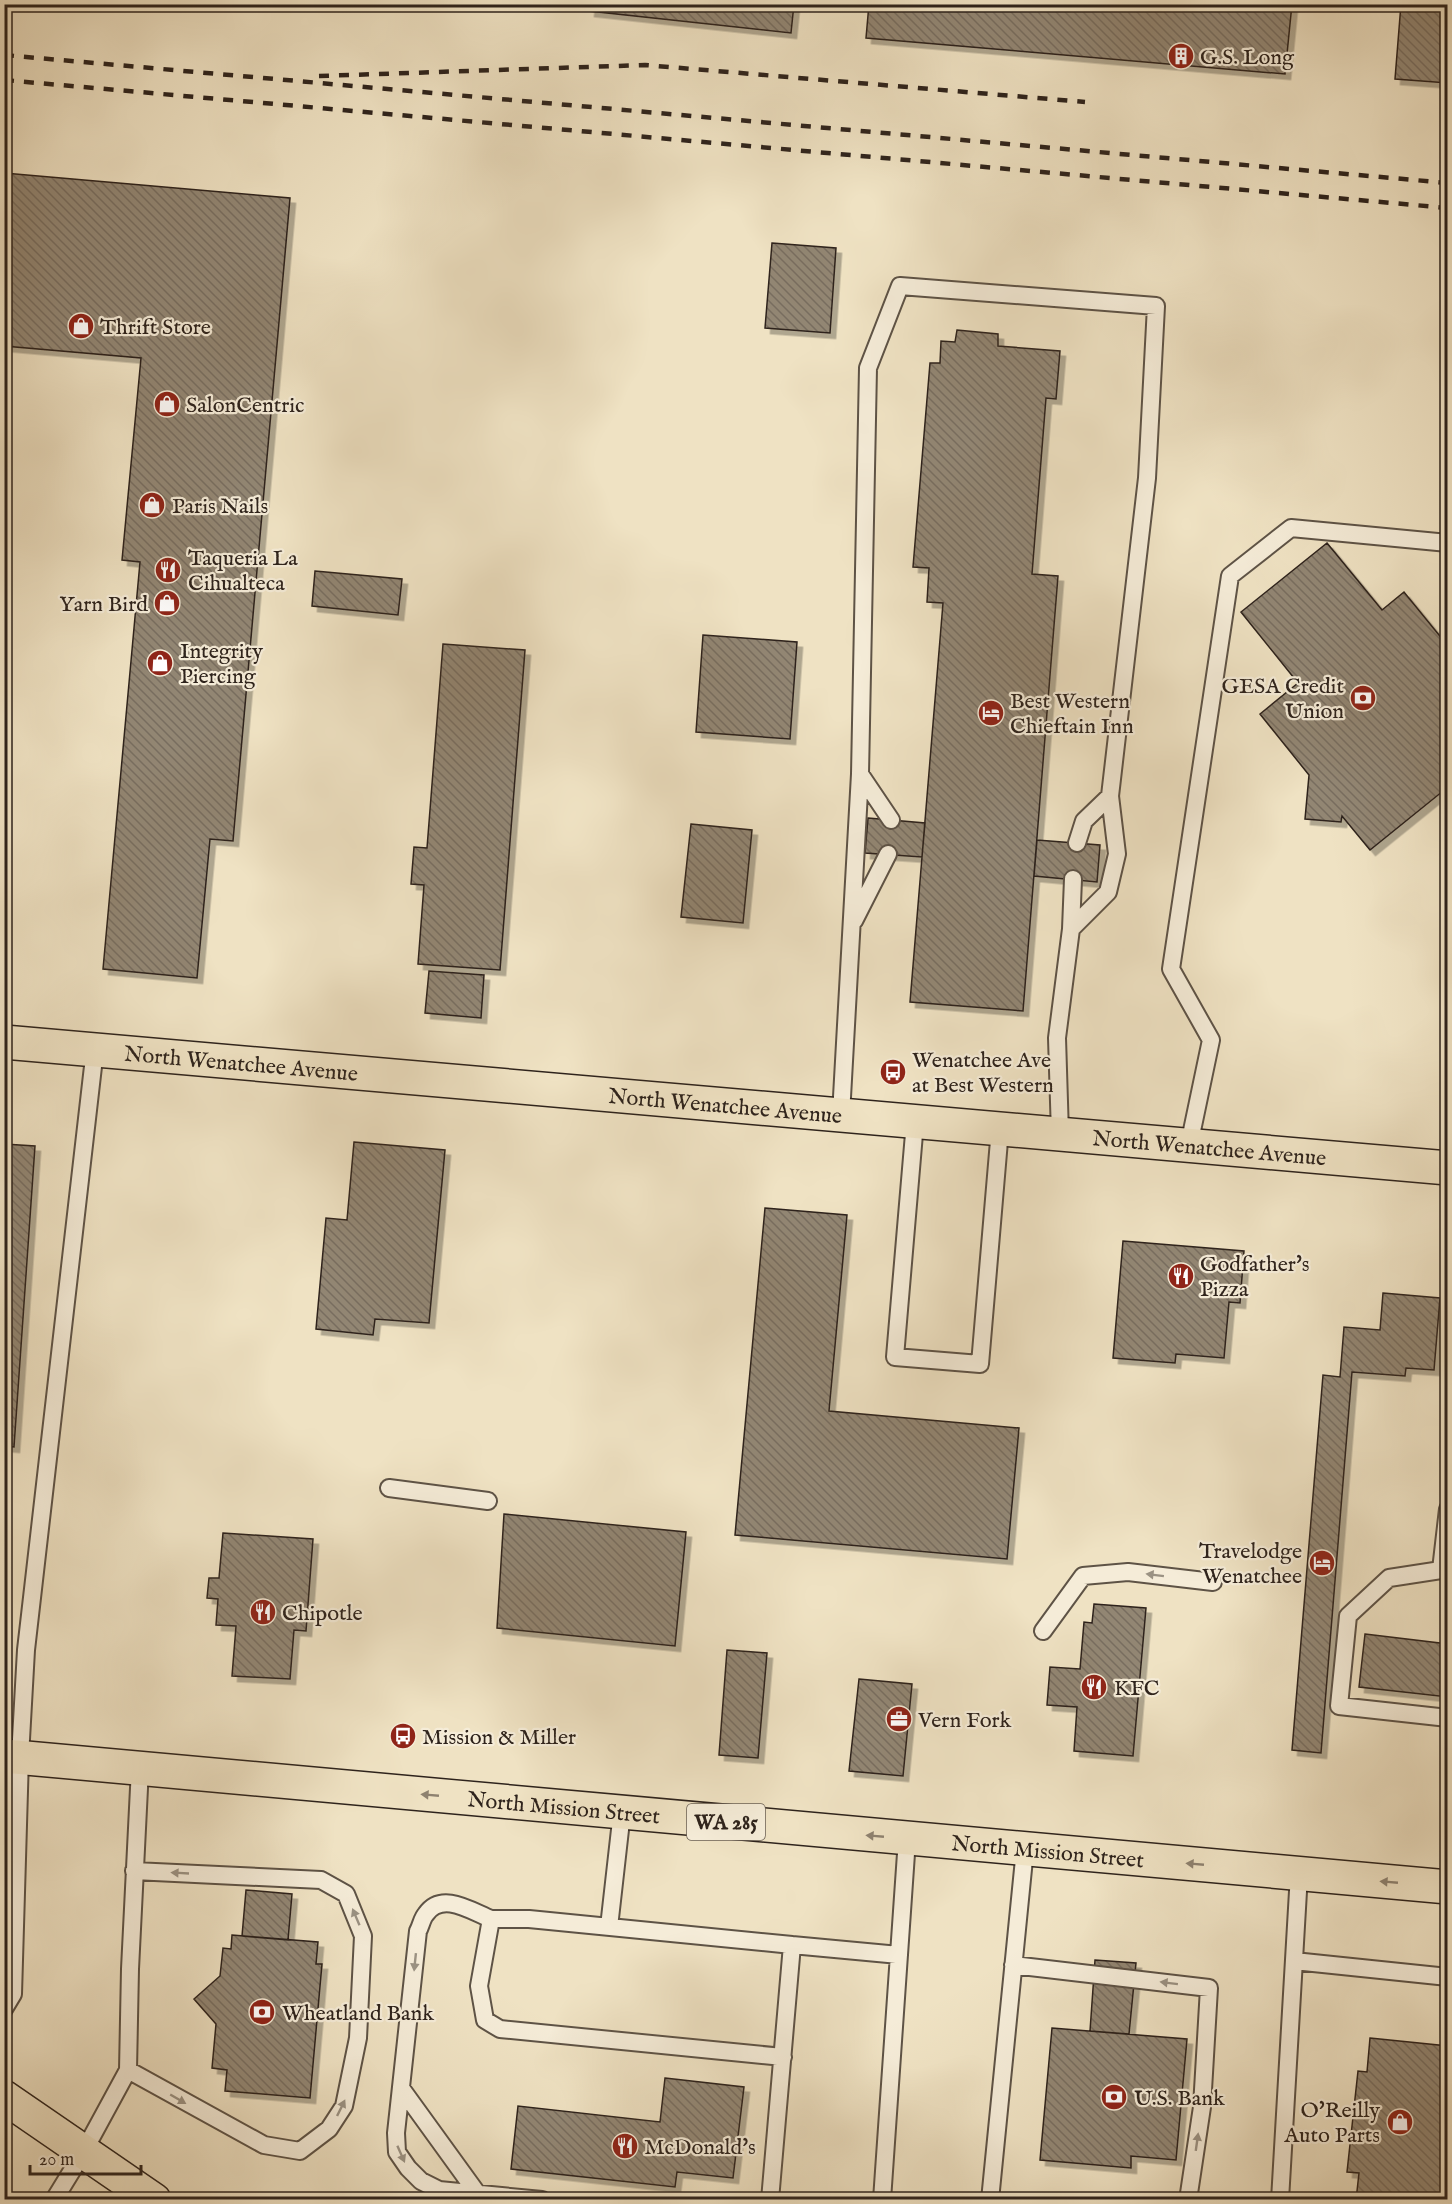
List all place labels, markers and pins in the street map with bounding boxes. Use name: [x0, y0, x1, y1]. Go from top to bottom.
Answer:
building icon: G.S. Long: [1166, 41, 1196, 71]
place label: G.S. Long: [1200, 44, 1295, 72]
shop icon: Thrift Store: [66, 311, 96, 341]
place label: Thrift Store: [100, 314, 211, 342]
shop icon: SalonCentric: [152, 389, 182, 419]
place label: SalonCentric: [186, 392, 305, 420]
shop icon: Paris Nails: [137, 490, 167, 520]
place label: Paris Nails: [172, 493, 268, 521]
place label: Taqueria La Cihualteca: [188, 545, 298, 598]
restaurant icon: Taqueria La Cihualteca: [153, 555, 183, 585]
shop icon: Yarn Bird: [152, 588, 182, 618]
place label: Yarn Bird: [59, 591, 148, 619]
place label: Integrity Piercing: [180, 638, 263, 691]
shop icon: Integrity Piercing: [145, 648, 175, 678]
place label: GESA Credit Union: [1221, 673, 1344, 726]
bank icon: GESA Credit Union: [1348, 683, 1378, 713]
place label: Best Western Chieftain Inn: [1010, 688, 1134, 741]
hotel icon: Best Western Chieftain Inn: [976, 698, 1006, 728]
place label: Wenatchee Ave at Best Western: [912, 1047, 1054, 1100]
bus stop icon: Wenatchee Ave at Best Western: [878, 1057, 908, 1087]
place label: Godfather's Pizza: [1200, 1251, 1310, 1304]
restaurant icon: Godfather's Pizza: [1166, 1261, 1196, 1291]
place label: Travelodge Wenatchee: [1199, 1538, 1302, 1591]
hotel icon: Travelodge Wenatchee: [1307, 1548, 1337, 1578]
restaurant icon: Chipotle: [248, 1597, 278, 1627]
place label: Chipotle: [282, 1600, 363, 1628]
restaurant icon: KFC: [1079, 1672, 1109, 1702]
place label: KFC: [1114, 1675, 1160, 1703]
office icon: Vern Fork: [884, 1704, 914, 1734]
place label: Vern Fork: [917, 1707, 1012, 1735]
bus stop icon: Mission & Miller: [388, 1721, 418, 1751]
place label: Mission & Miller: [422, 1724, 576, 1752]
bank icon: Wheatland Bank: [247, 1997, 277, 2027]
place label: Wheatland Bank: [282, 2000, 434, 2028]
bank icon: U.S. Bank: [1099, 2082, 1129, 2112]
place label: U.S. Bank: [1134, 2085, 1225, 2113]
place label: O'Reilly Auto Parts: [1283, 2097, 1380, 2150]
shop icon: O'Reilly Auto Parts: [1385, 2107, 1415, 2137]
restaurant icon: McDonald's: [610, 2131, 640, 2161]
place label: McDonald's: [644, 2134, 756, 2162]

